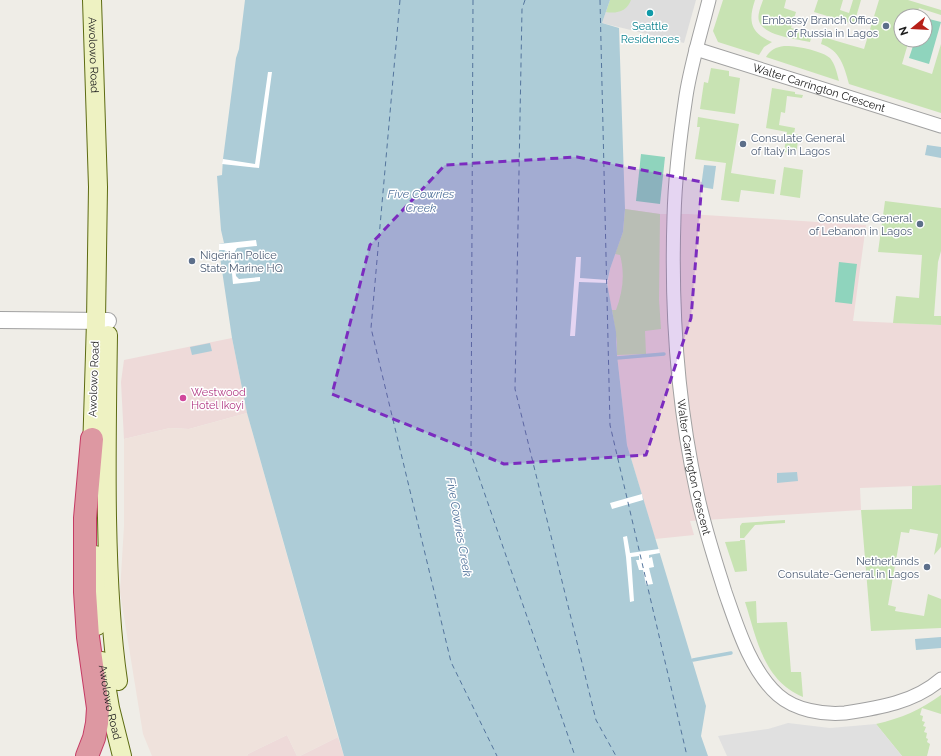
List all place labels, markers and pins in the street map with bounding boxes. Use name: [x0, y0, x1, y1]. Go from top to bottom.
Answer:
marker: Seattle Residences: [645, 8, 655, 18]
place label: Embassy Branch Office of Russia in Lagos: [762, 14, 879, 40]
place label: Seattle Residences: [621, 20, 679, 46]
marker: Embassy Branch Office of Russia in Lagos: [881, 21, 891, 31]
place label: Consulate General of Italy in Lagos: [751, 132, 845, 158]
marker: Consulate General of Italy in Lagos: [738, 139, 748, 149]
place label: Consulate General of Lebanon in Lagos: [809, 212, 912, 238]
marker: Consulate General of Lebanon in Lagos: [915, 219, 925, 229]
place label: Nigerian Police State Marine HQ: [200, 249, 283, 275]
marker: Nigerian Police State Marine HQ: [187, 256, 197, 266]
place label: Westwood Hotel Ikoyi: [191, 386, 246, 412]
marker: Westwood Hotel Ikoyi: [178, 393, 188, 403]
place label: Netherlands Consulate-General in Lagos: [778, 555, 919, 581]
marker: Netherlands Consulate-General in Lagos: [922, 562, 932, 572]

